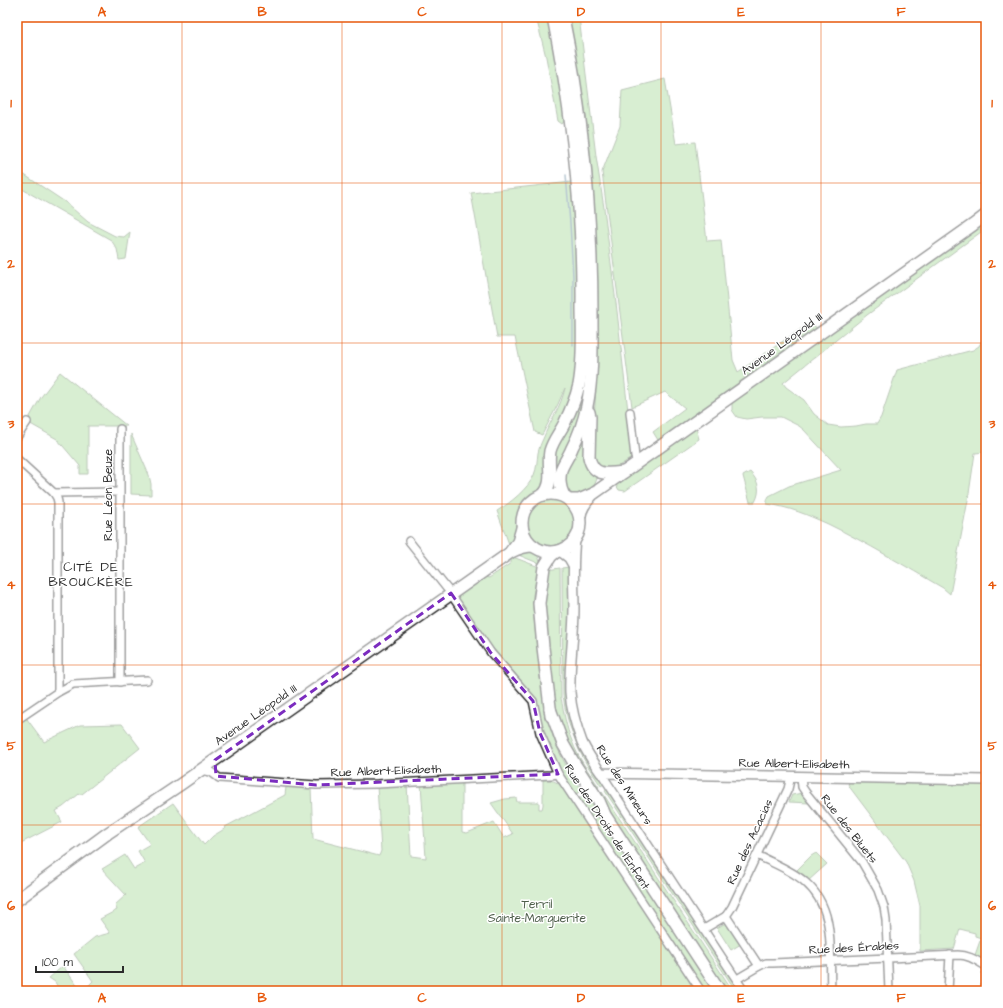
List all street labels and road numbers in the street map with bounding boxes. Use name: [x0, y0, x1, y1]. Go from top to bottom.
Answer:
street label: Avenue Léopold III: [738, 308, 826, 379]
street label: Rue Léon Beuze: [100, 449, 117, 541]
street label: Avenue Léopold III: [211, 680, 301, 750]
street label: Rue des Mineurs: [592, 742, 656, 828]
street label: Rue Albert-Elisabeth: [738, 755, 850, 773]
street label: Rue Albert-Elisabeth: [330, 761, 442, 781]
street label: Rue des Droits de l'Enfant: [560, 761, 654, 893]
street label: Rue des Bluets: [817, 791, 881, 867]
street label: Rue des Acacias: [723, 797, 777, 887]
street label: Rue des Érables: [808, 937, 900, 959]

